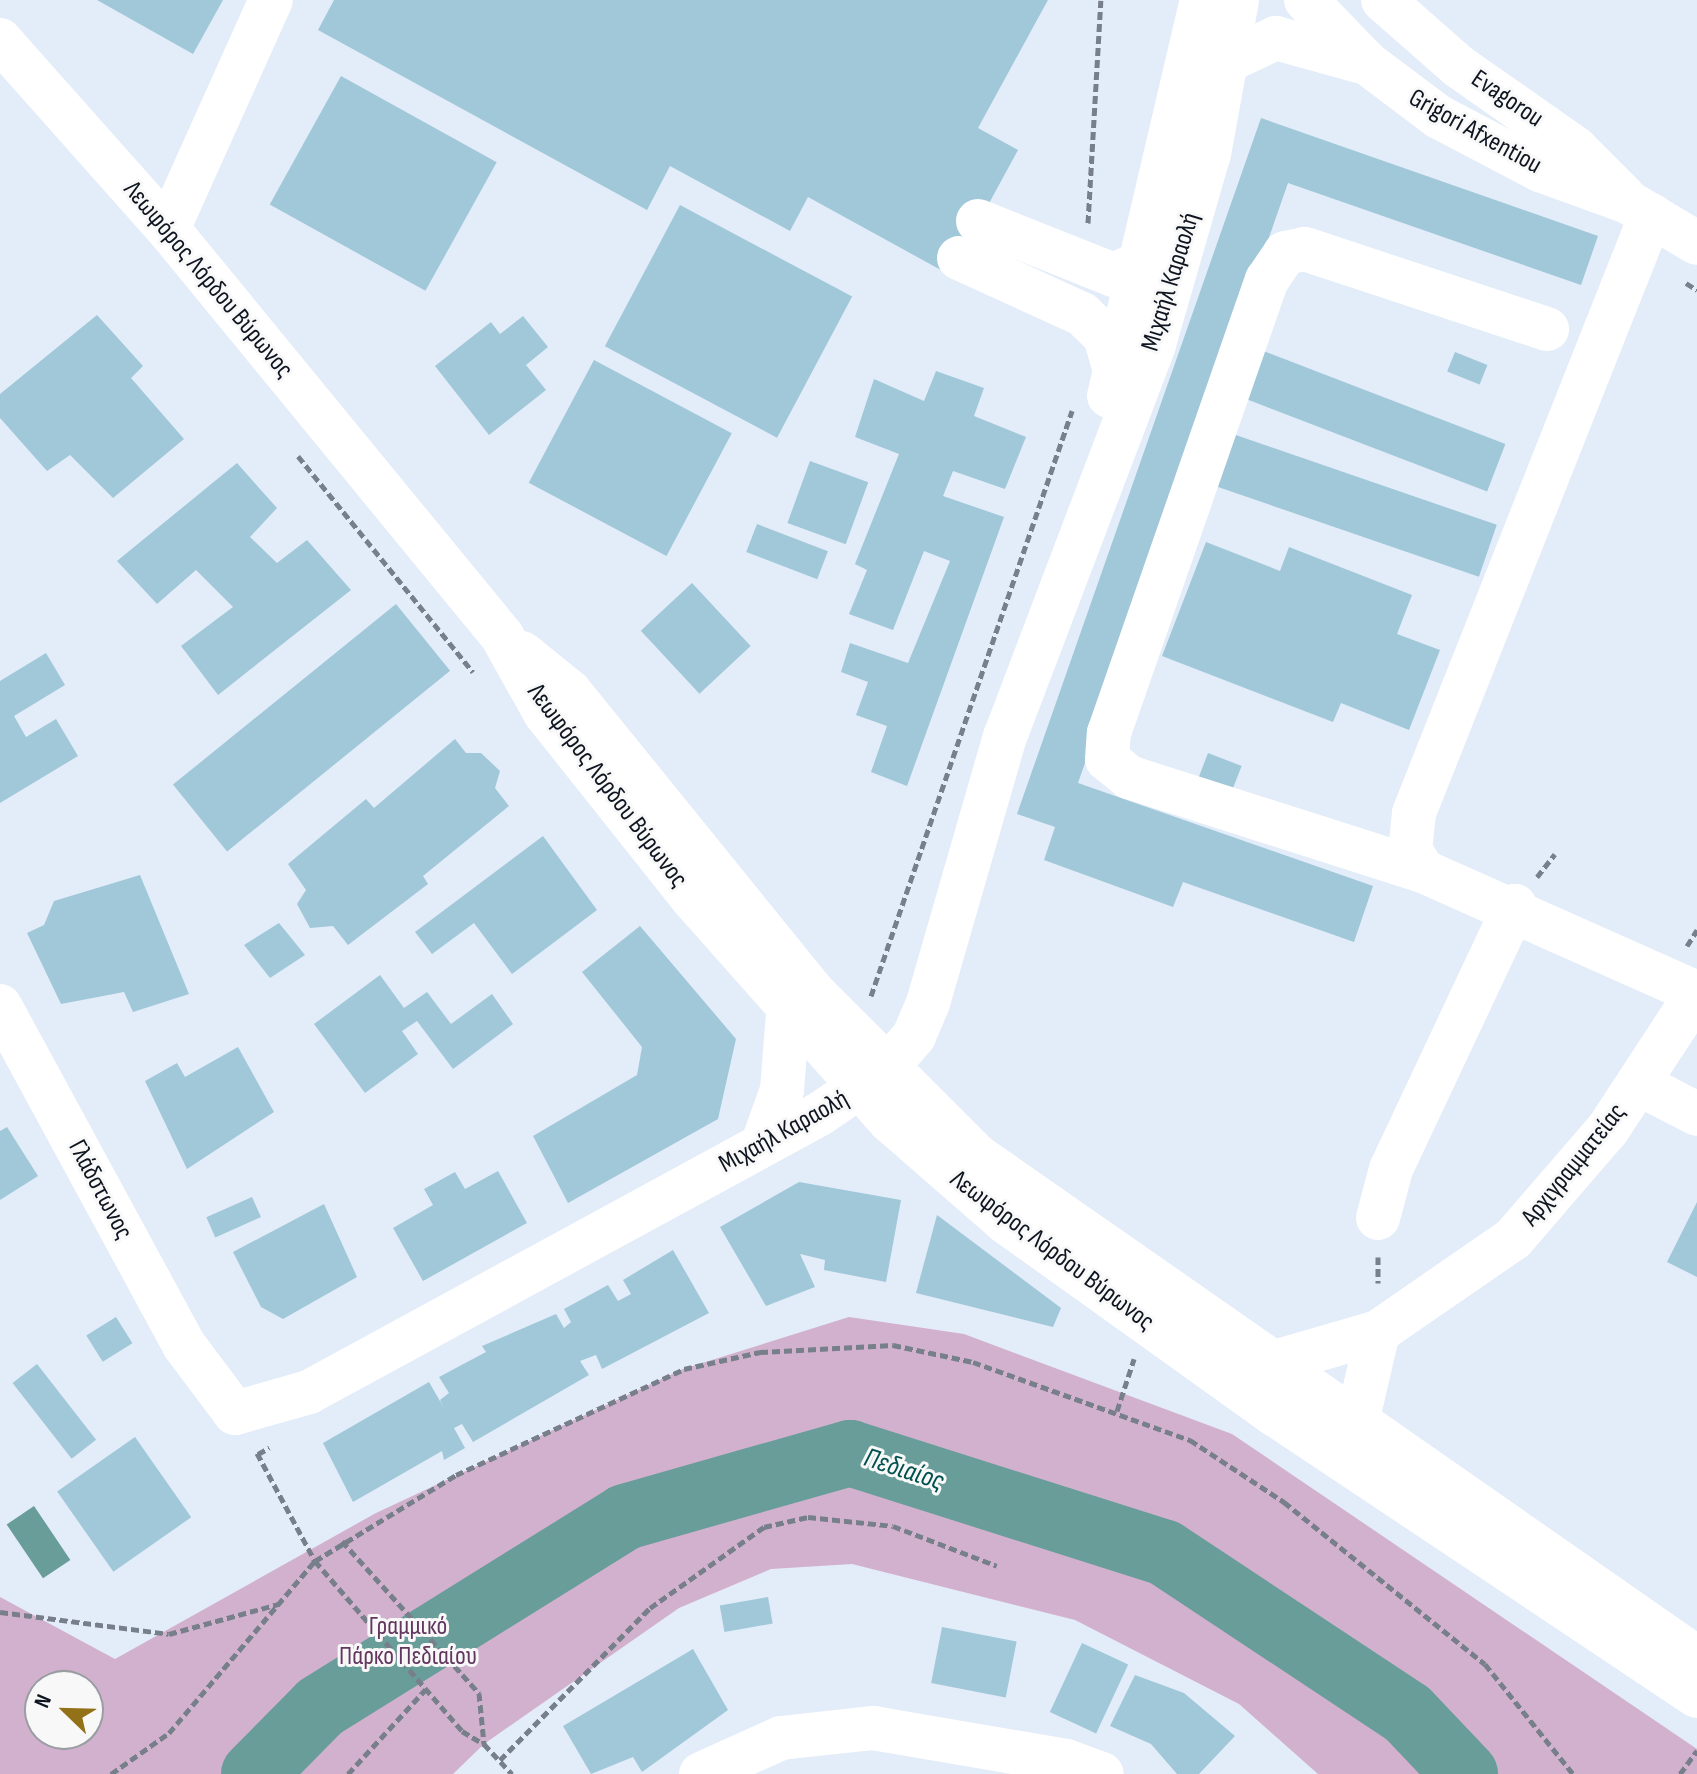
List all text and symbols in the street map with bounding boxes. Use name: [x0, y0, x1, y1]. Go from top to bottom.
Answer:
street label: Evagorou: [1465, 64, 1549, 134]
street label: Grigori Afxentiou: [1403, 83, 1547, 181]
street label: Λεωφόρος Λόρδου Βύρωνος: [117, 175, 299, 385]
street label: Μιχαήλ Καραολή: [1135, 209, 1207, 355]
street label: Λεωφόρος Λόρδου Βύρωνος: [520, 678, 694, 894]
street label: Μιχαήλ Καραολή: [714, 1084, 854, 1180]
street label: Αρχιγραμματείας: [1515, 1097, 1633, 1233]
street label: Γλάδστωνος: [61, 1135, 139, 1245]
street label: Λεωφόρος Λόρδου Βύρωνος: [944, 1164, 1160, 1338]
water label: Πεδιαίος: [860, 1441, 948, 1499]
park label: Γραμμικό Πάρκο Πεδιαίου: [339, 1611, 477, 1672]
north arrow: [24, 1670, 104, 1750]
text: N: [29, 1691, 58, 1712]

